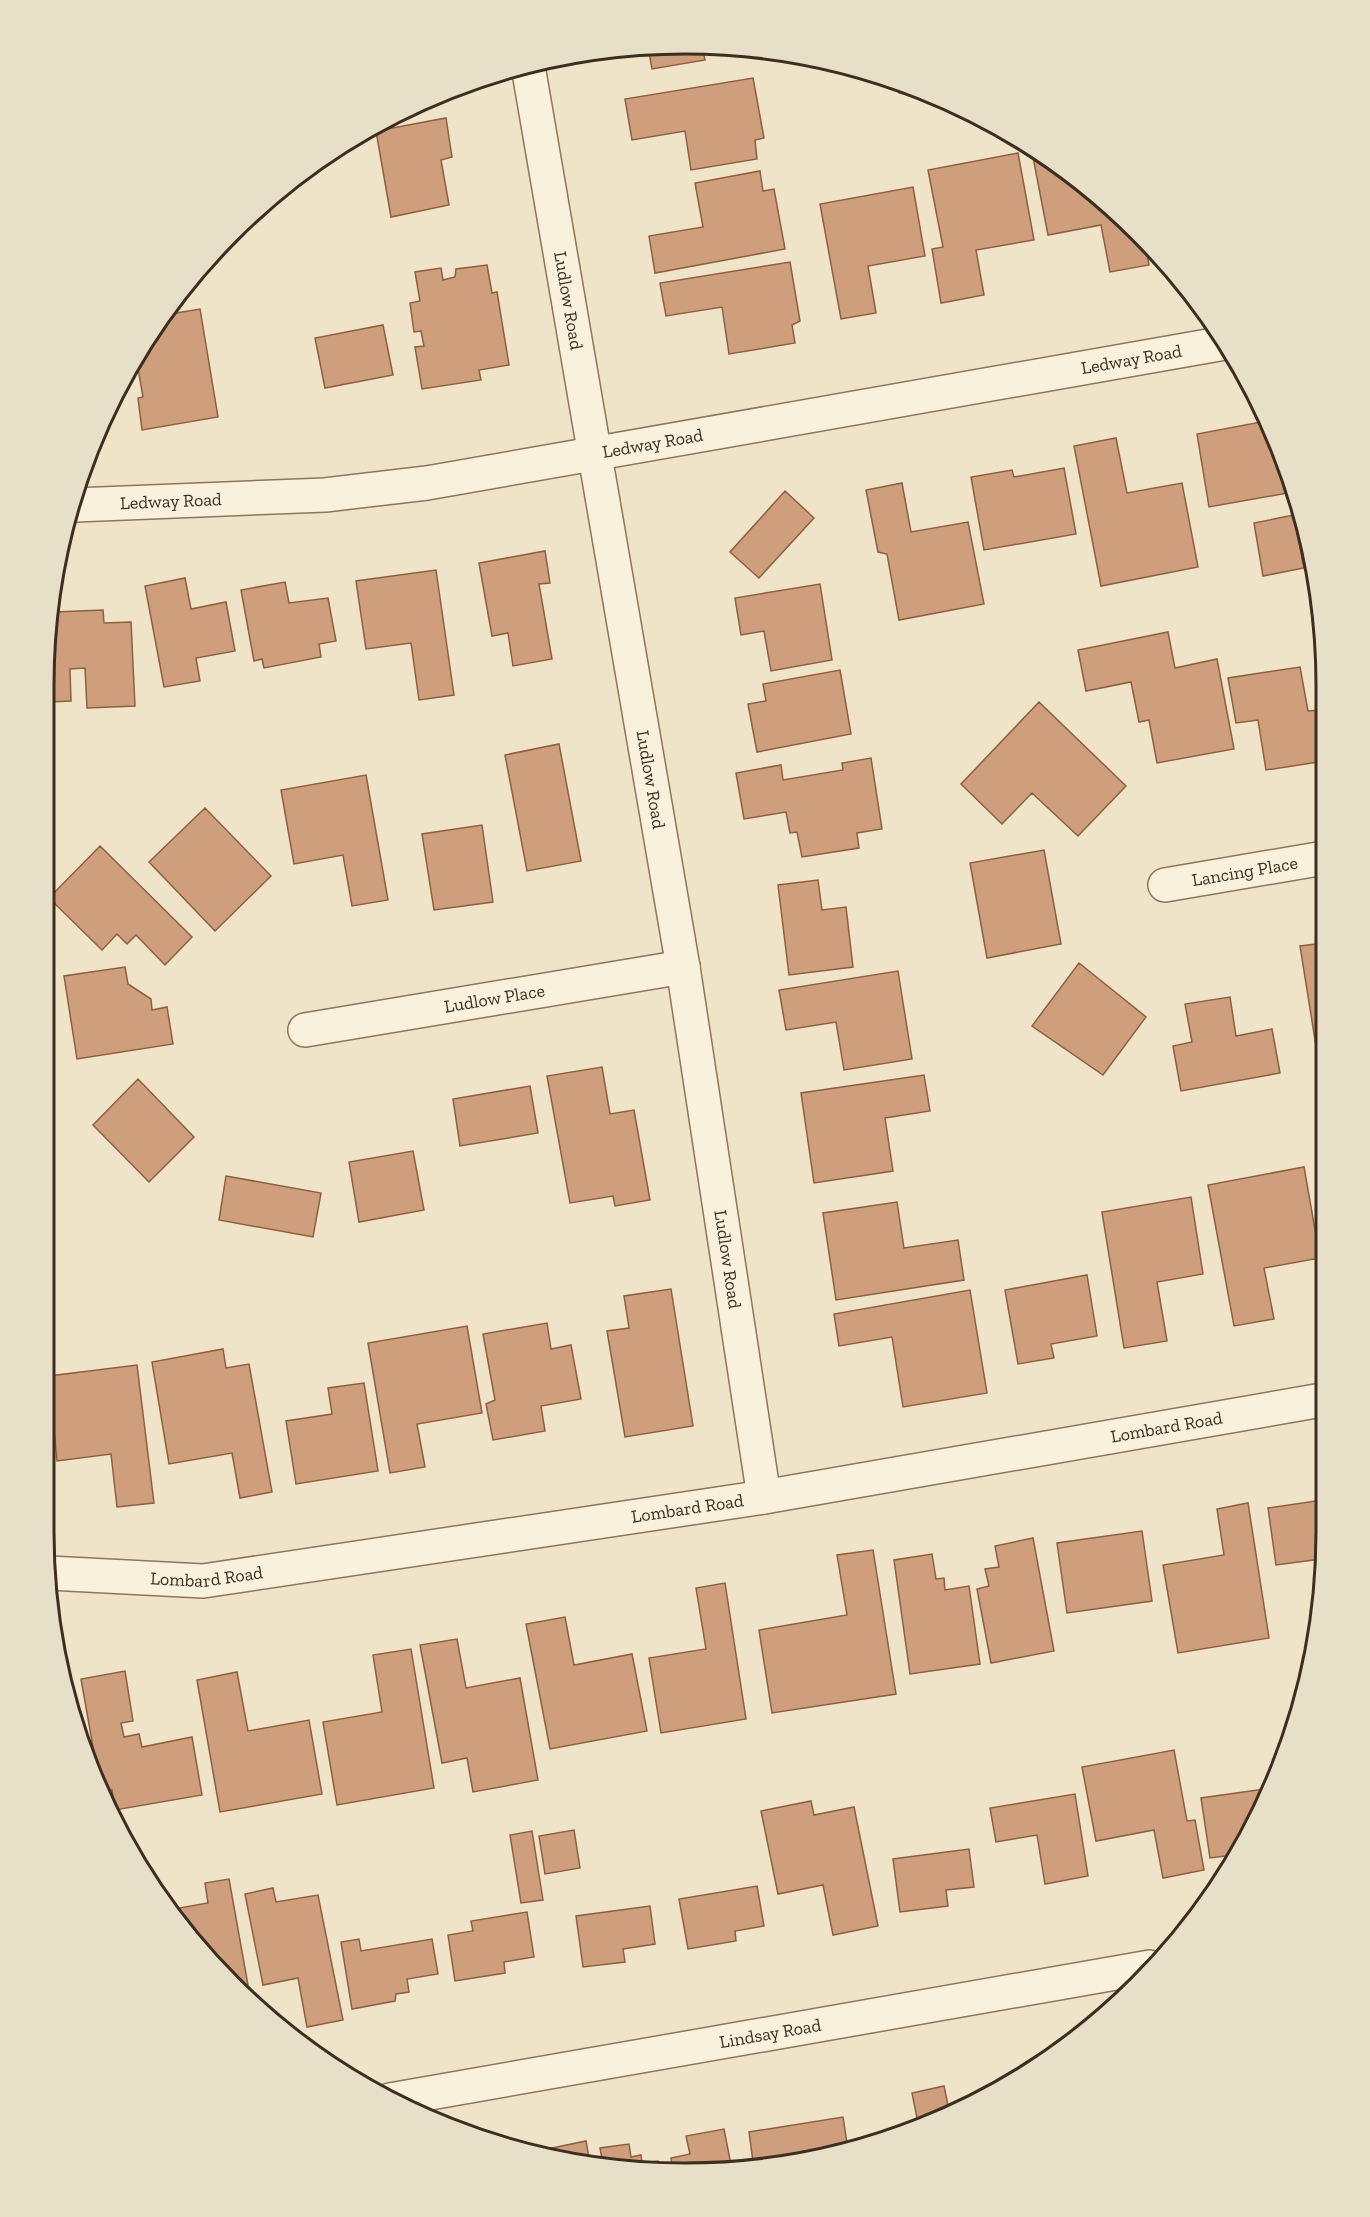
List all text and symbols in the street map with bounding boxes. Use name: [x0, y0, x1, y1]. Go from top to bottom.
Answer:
street label: Ludlow Road: [549, 250, 588, 352]
street label: Ledway Road: [1079, 340, 1183, 379]
street label: Ledway Road: [601, 424, 705, 463]
street label: Ledway Road: [120, 488, 222, 514]
street label: Ludlow Road: [631, 729, 670, 831]
street label: Lancing Place: [1190, 852, 1300, 891]
street label: Ludlow Place: [442, 979, 546, 1018]
street label: Ludlow Road: [709, 1208, 746, 1310]
street label: Lombard Road: [1109, 1406, 1224, 1448]
street label: Lombard Road: [630, 1489, 745, 1528]
street label: Lombard Road: [150, 1561, 264, 1592]
street label: Lindsay Road: [718, 2014, 823, 2053]

